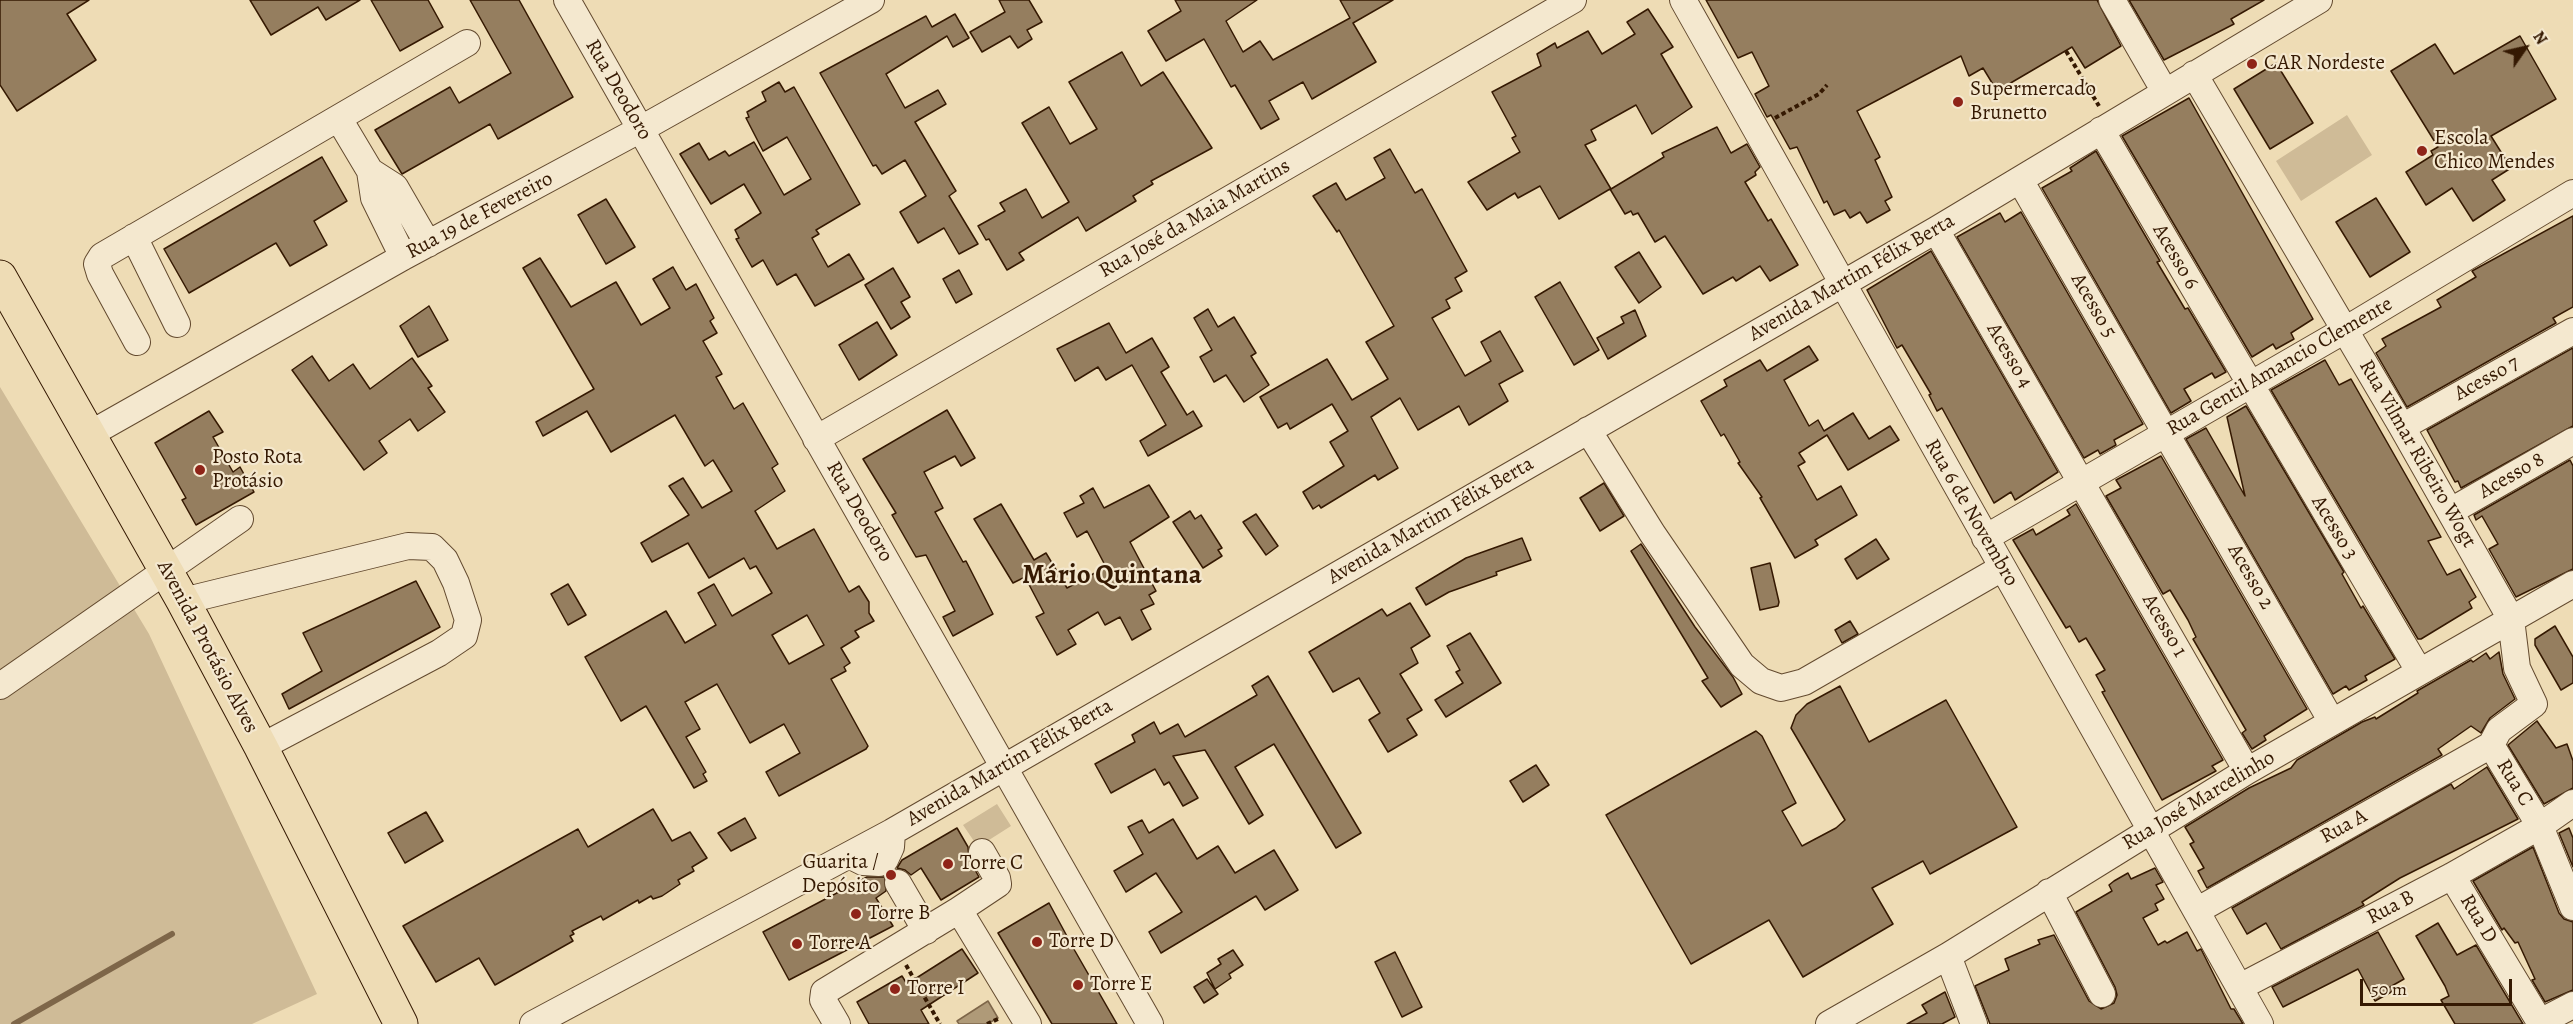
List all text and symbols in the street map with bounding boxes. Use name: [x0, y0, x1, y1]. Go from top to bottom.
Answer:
north arrow: [2495, 18, 2555, 78]
text: N: [2528, 27, 2552, 49]
street label: Rua Deodoro: [579, 35, 657, 145]
place label: CAR Nordeste: [2264, 51, 2385, 77]
marker: CAR Nordeste: [2245, 57, 2259, 71]
place label: Supermercado Brunetto: [1970, 77, 2096, 127]
marker: Supermercado Brunetto: [1951, 95, 1965, 109]
place label: Escola Chico Mendes: [2434, 126, 2555, 176]
marker: Escola Chico Mendes: [2415, 144, 2429, 158]
street label: Rua José da Maia Martins: [1095, 154, 1295, 284]
street label: Rua 19 de Fevereiro: [402, 167, 558, 265]
street label: Avenida Martim Félix Berta: [1745, 209, 1959, 347]
street label: Acesso 6: [2146, 220, 2204, 294]
street label: Acesso 5: [2064, 269, 2122, 343]
street label: Rua Gentil Amancio Clemente: [2163, 292, 2397, 442]
street label: Acesso 4: [1980, 319, 2038, 393]
street label: Acesso 7: [2450, 351, 2524, 407]
street label: Rua Vilmar Ribeiro Wogt: [2353, 356, 2481, 552]
street label: Rua 6 de Novembro: [1919, 435, 2023, 591]
place label: Posto Rota Protásio: [212, 445, 302, 495]
street label: Acesso 8: [2475, 447, 2549, 505]
street label: Avenida Martim Félix Berta: [1324, 452, 1538, 590]
street label: Rua Deodoro: [820, 457, 898, 567]
marker: Posto Rota Protásio: [193, 463, 207, 477]
street label: Acesso 3: [2305, 491, 2363, 565]
street label: Acesso 2: [2221, 540, 2279, 614]
street label: Avenida Protásio Alves: [151, 556, 263, 738]
district label: Mário Quintana: [1022, 560, 1202, 592]
street label: Acesso 1: [2136, 590, 2192, 662]
street label: Avenida Martim Félix Berta: [903, 694, 1117, 832]
street label: Rua José Marcelinho: [2118, 746, 2280, 856]
street label: Rua C: [2490, 755, 2538, 811]
street label: Rua A: [2316, 804, 2372, 850]
place label: Guarita / Depósito: [802, 850, 879, 900]
place label: Torre C: [960, 851, 1023, 877]
marker: Torre C: [941, 857, 955, 871]
marker: Guarita / Depósito: [884, 868, 898, 882]
street label: Rua B: [2363, 885, 2419, 931]
street label: Rua D: [2454, 890, 2502, 948]
place label: Torre B: [868, 901, 931, 927]
marker: Torre B: [849, 907, 863, 921]
place label: Torre D: [1049, 929, 1114, 955]
place label: Torre A: [809, 931, 871, 957]
marker: Torre D: [1030, 935, 1044, 949]
marker: Torre A: [790, 937, 804, 951]
scale bar: [2363, 967, 2514, 1005]
place label: Torre E: [1090, 972, 1153, 998]
place label: Torre I: [907, 976, 965, 1002]
text: 50 m: [2371, 977, 2407, 1001]
marker: Torre E: [1071, 978, 1085, 992]
marker: Torre I: [888, 982, 902, 996]

